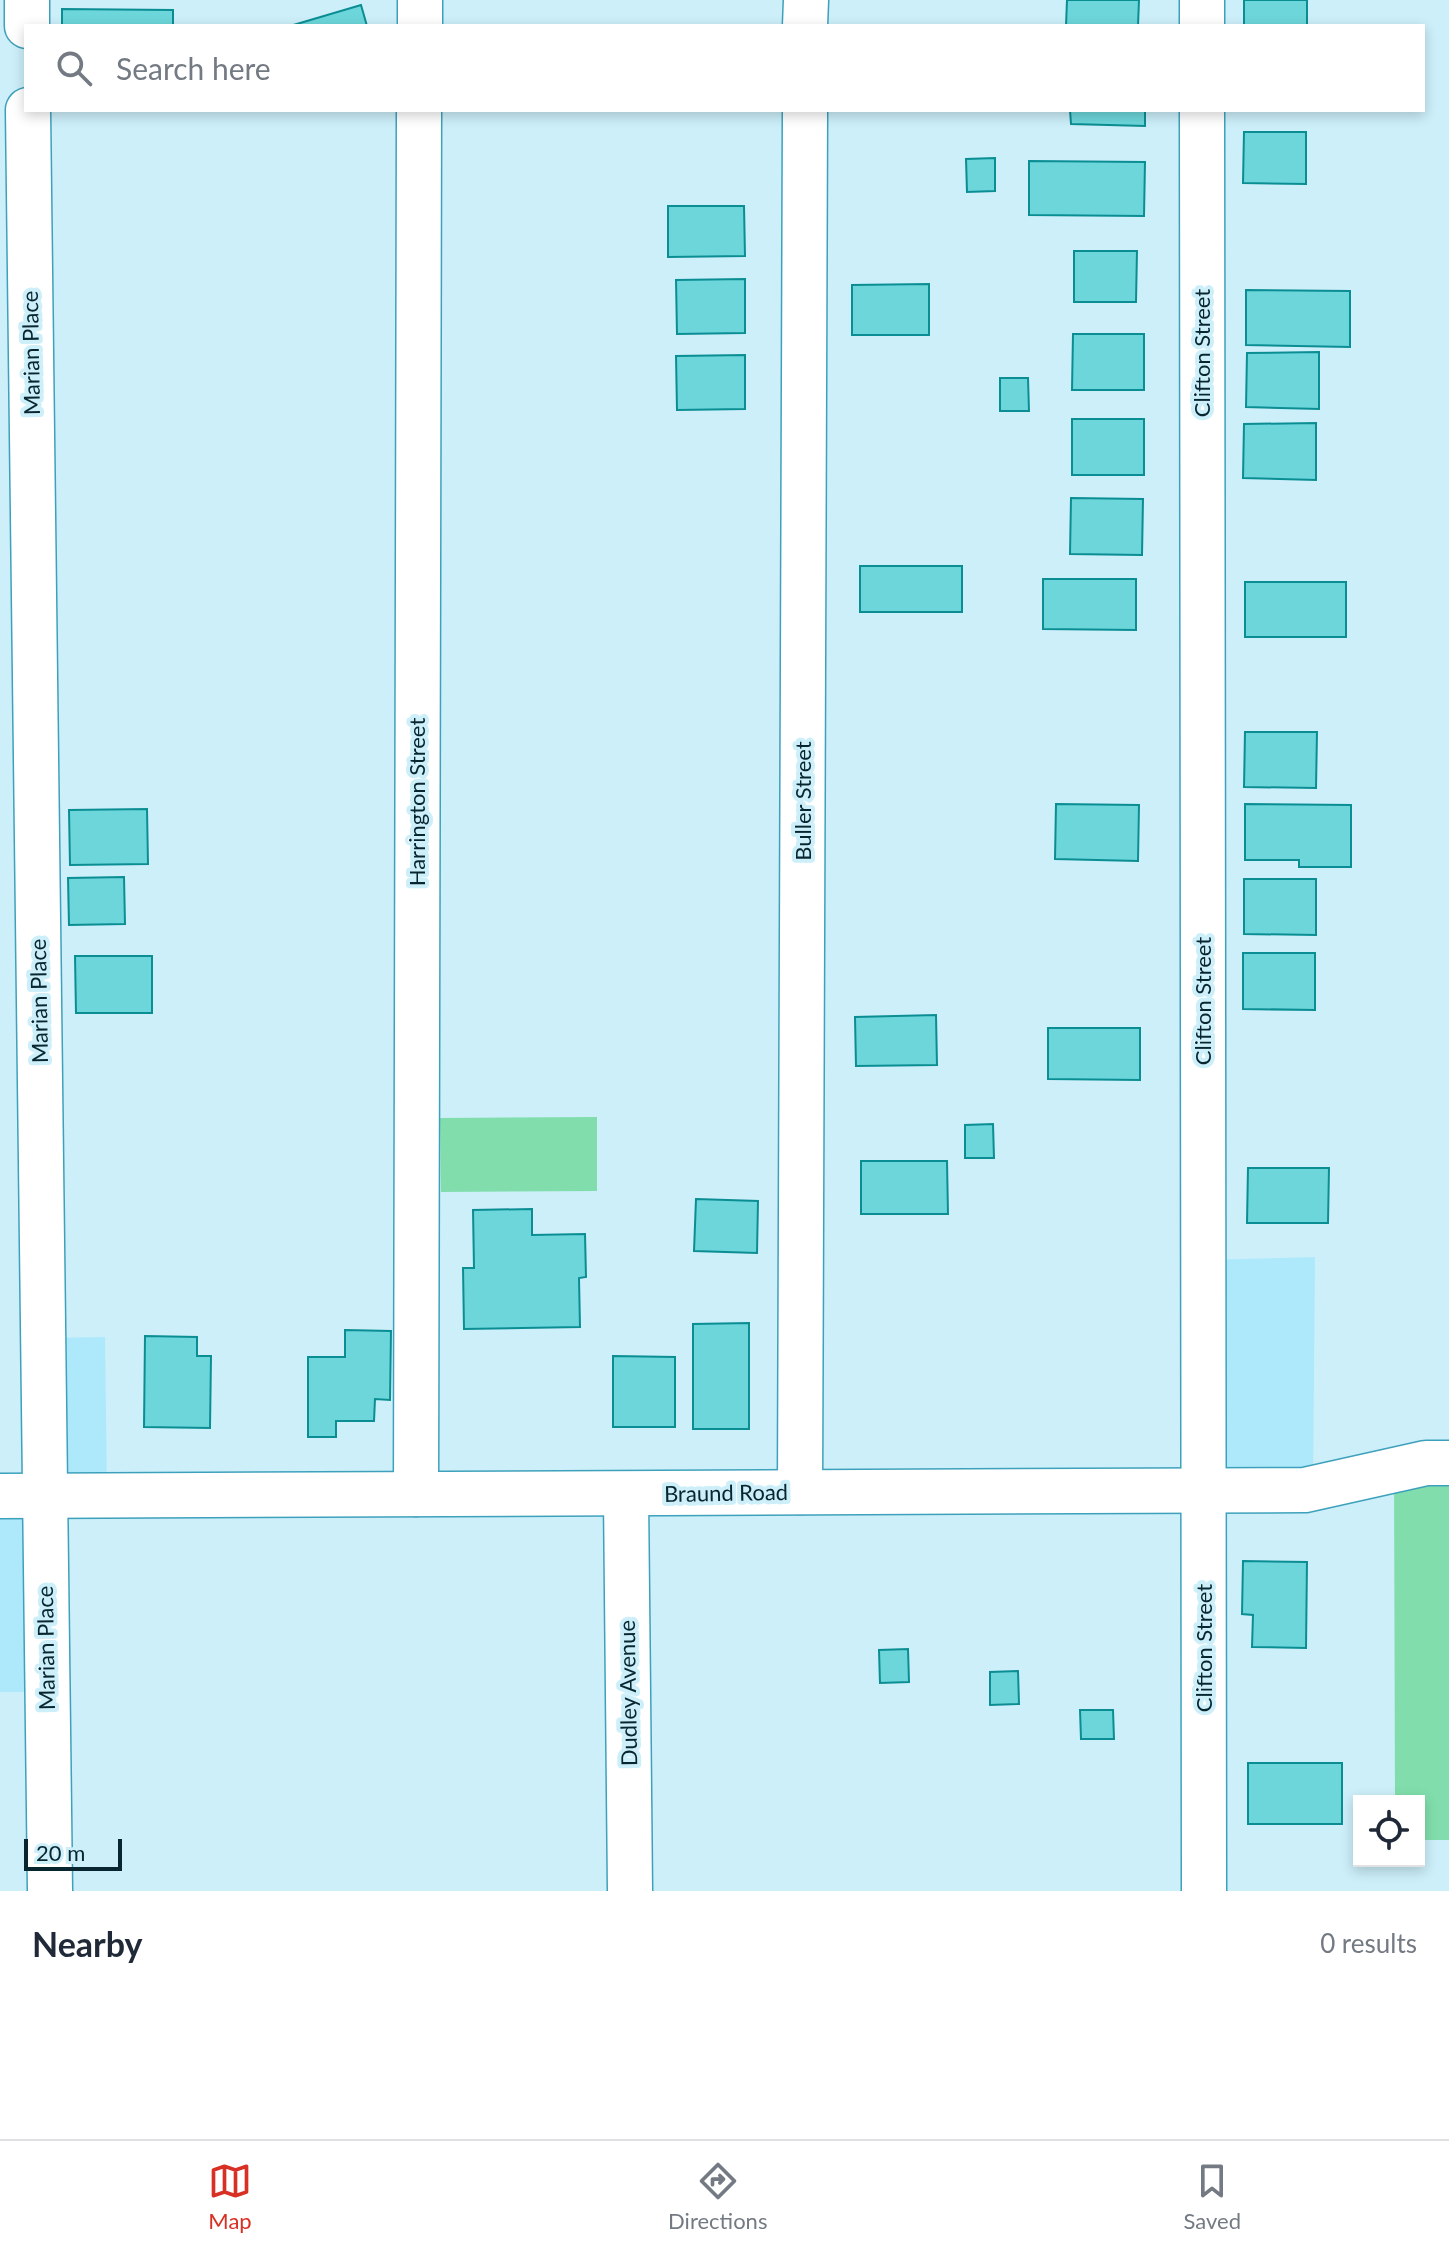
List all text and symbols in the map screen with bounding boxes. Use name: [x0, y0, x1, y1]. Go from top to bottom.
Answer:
search box: [24, 24, 1425, 112]
icon: search: [52, 46, 96, 90]
text: Search here: [116, 50, 271, 86]
street label: Clifton Street: [1188, 289, 1215, 417]
street label: Marian Place: [16, 291, 45, 415]
street label: Harrington Street: [403, 718, 430, 886]
street label: Buller Street: [789, 741, 816, 861]
street label: Clifton Street: [1189, 937, 1216, 1065]
street label: Marian Place: [24, 939, 53, 1063]
street label: Braund Road: [664, 1478, 788, 1507]
street label: Clifton Street: [1190, 1584, 1217, 1712]
street label: Marian Place: [31, 1586, 60, 1710]
street label: Dudley Avenue: [613, 1620, 642, 1766]
map controls: [1353, 1795, 1425, 1867]
button: locate: [1353, 1795, 1425, 1867]
scale bar: [24, 1835, 122, 1871]
text: 20 m: [36, 1839, 85, 1866]
text: Nearby: [32, 1923, 143, 1964]
text: 0 results: [1320, 1927, 1417, 1959]
tab: Map: [208, 2159, 252, 2234]
tab: Directions: [668, 2159, 767, 2234]
tab: Saved: [1183, 2159, 1241, 2234]

